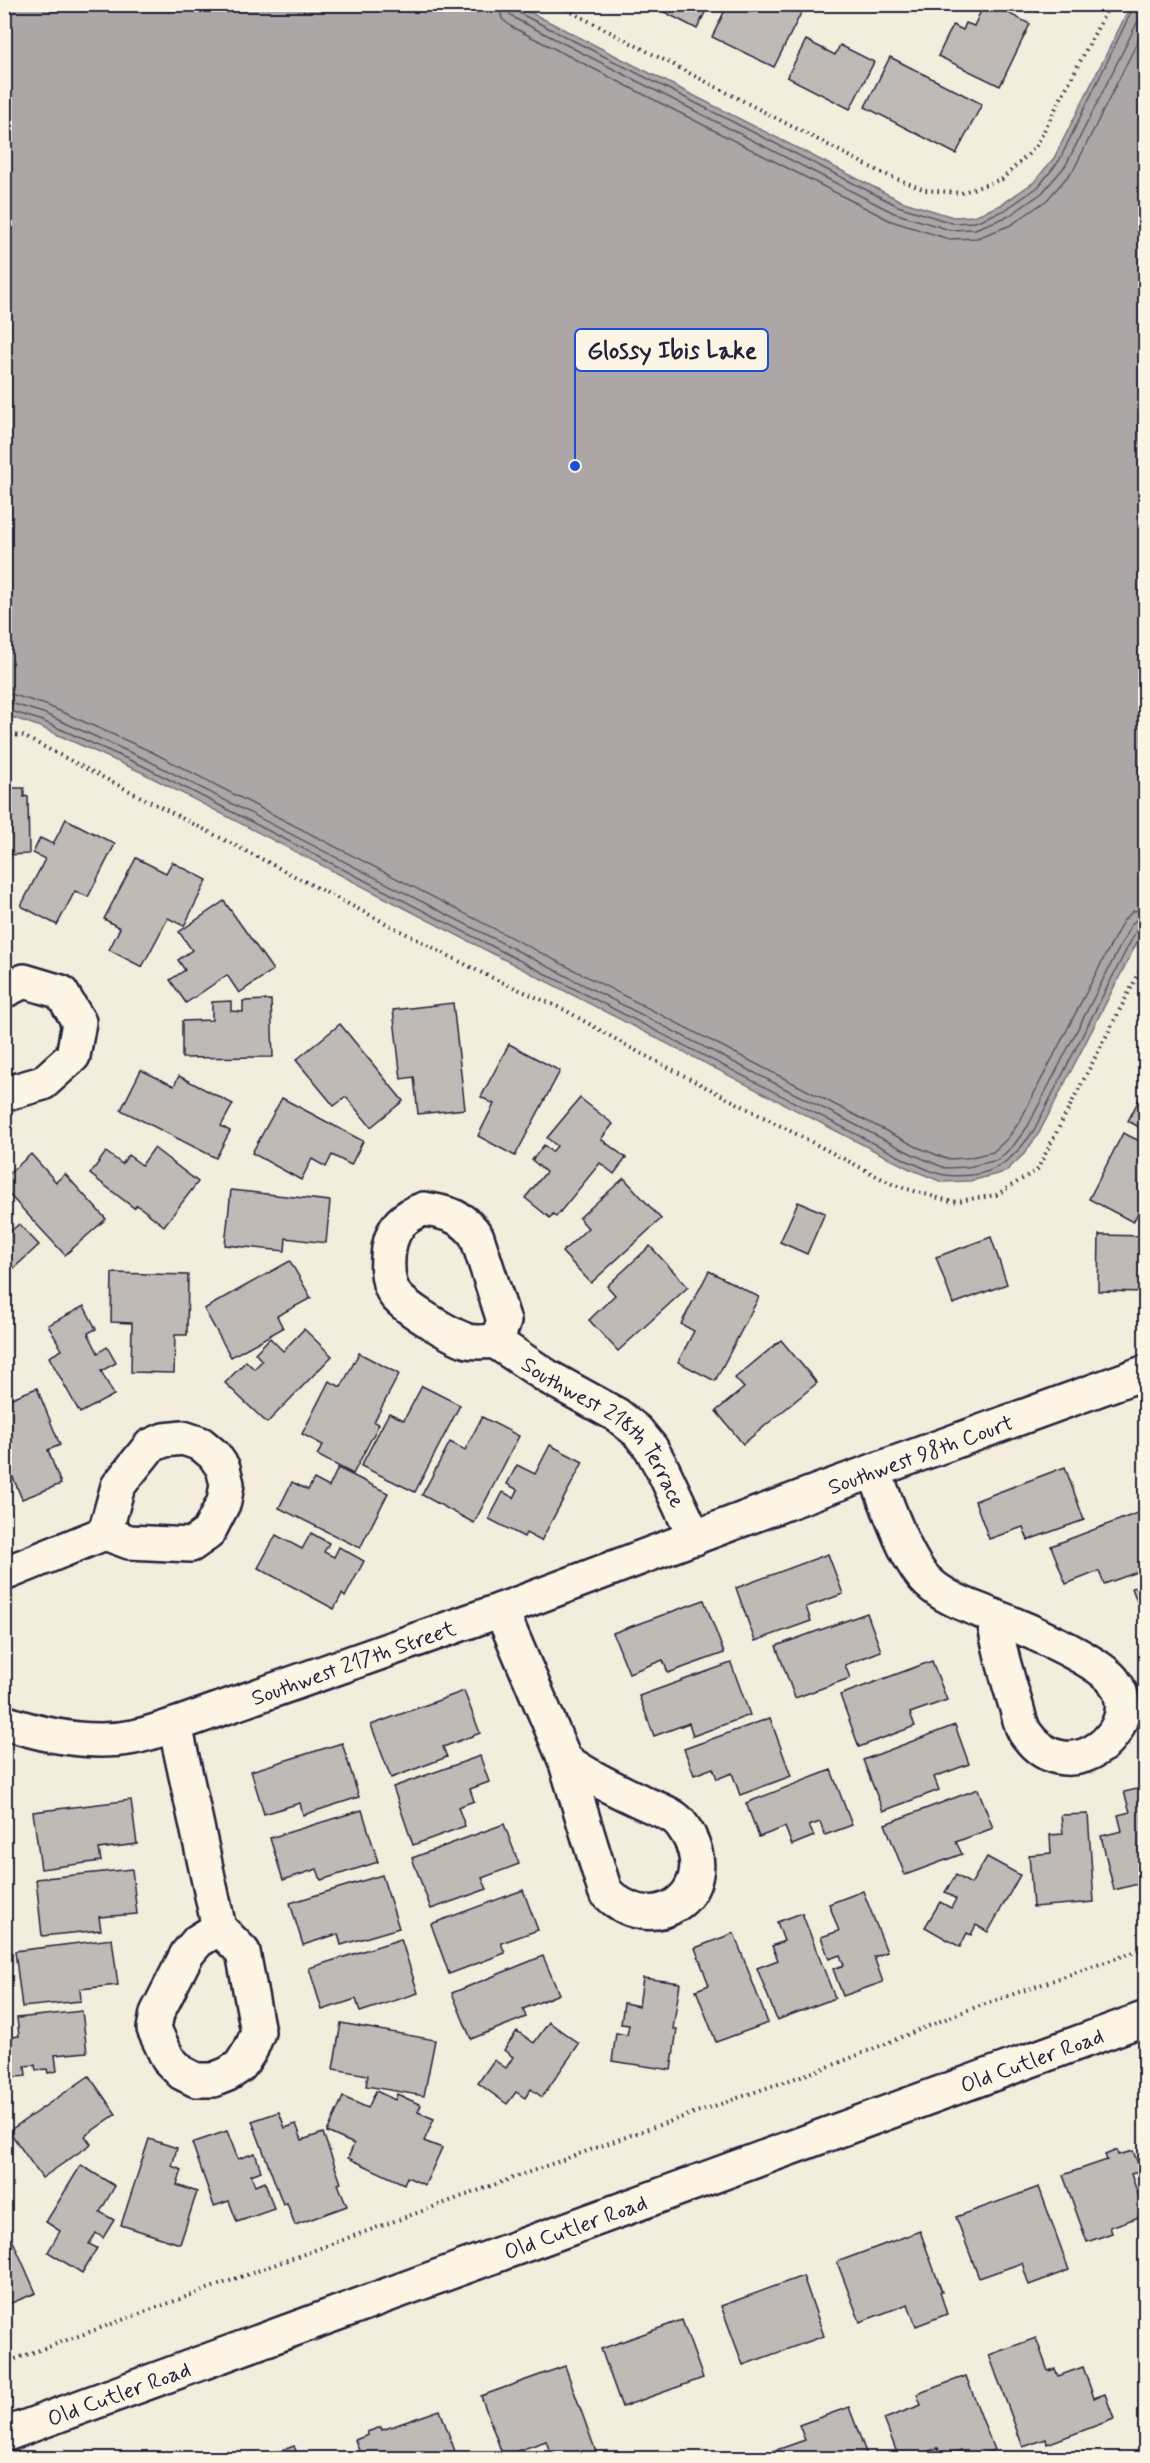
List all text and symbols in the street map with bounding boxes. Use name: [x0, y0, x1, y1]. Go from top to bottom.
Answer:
callout: Glossy Ibis Lake: [575, 329, 768, 371]
text: Glossy Ibis Lake: [587, 336, 757, 367]
street label: Southwest 218th Terrace: [515, 1351, 691, 1513]
street label: Southwest 98th Court: [824, 1409, 1017, 1502]
street label: Southwest 217th Street: [248, 1615, 460, 1713]
street label: Old Cutler Road: [957, 2023, 1108, 2101]
street label: Old Cutler Road: [500, 2189, 651, 2267]
street label: Old Cutler Road: [44, 2356, 195, 2434]

